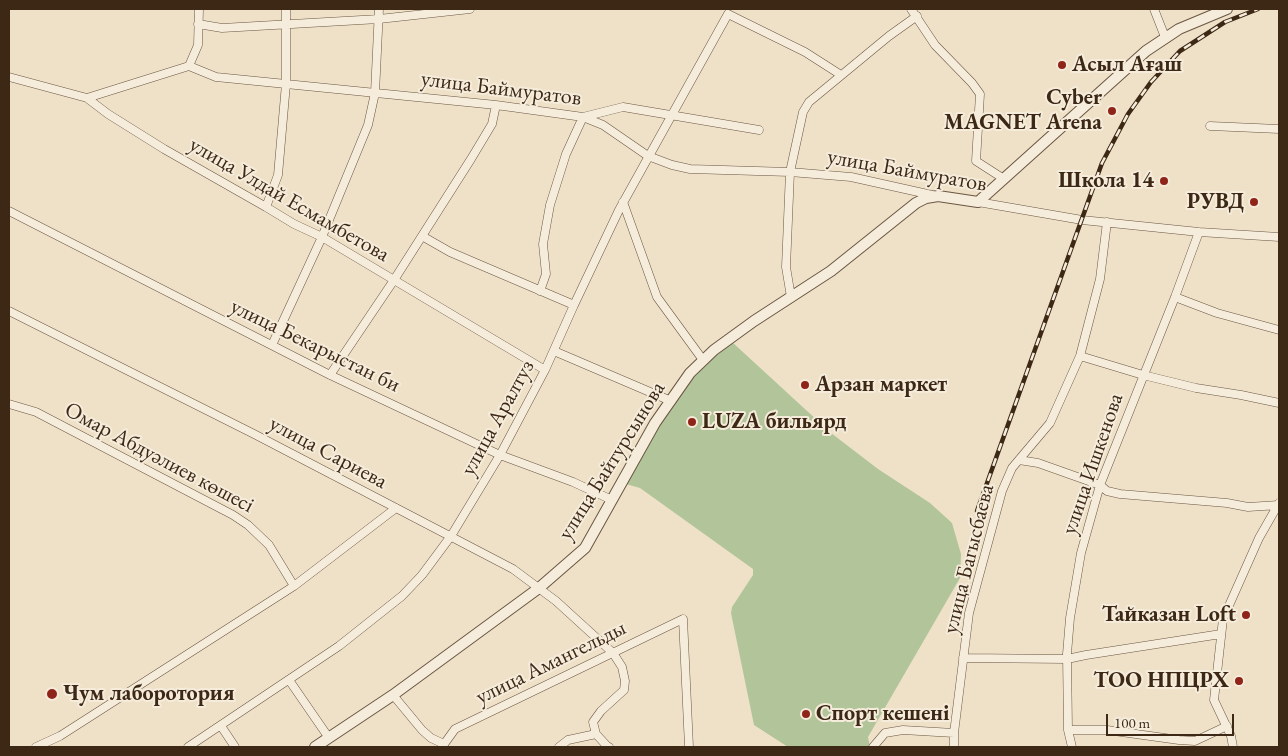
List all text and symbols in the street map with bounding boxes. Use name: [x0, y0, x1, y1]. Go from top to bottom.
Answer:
place label: Асыл Ағаш: [1072, 52, 1182, 78]
marker: Асыл Ағаш: [1056, 59, 1068, 71]
street label: улица Баймуратов: [419, 66, 583, 112]
place label: Cyber MAGNET Arena: [944, 85, 1102, 136]
marker: Cyber MAGNET Arena: [1106, 105, 1118, 117]
street label: улица Улдай Есмамбетова: [184, 132, 394, 268]
street label: улица Баймуратов: [825, 144, 989, 198]
place label: Школа 14: [1058, 168, 1154, 194]
marker: Школа 14: [1158, 175, 1170, 187]
place label: РУВД: [1187, 189, 1244, 215]
marker: РУВД: [1248, 196, 1260, 208]
street label: улица Бекарыстан би: [226, 293, 404, 399]
street label: улица Аралтуз: [455, 356, 541, 480]
place label: Арзан маркет: [815, 372, 947, 398]
street label: улица Байтурсынова: [553, 377, 671, 545]
marker: Арзан маркет: [799, 379, 811, 391]
street label: улица Ишкенова: [1056, 390, 1130, 538]
street label: Омар Абдуәлиев көшесі: [60, 397, 258, 519]
place label: LUZA бильярд: [702, 409, 847, 435]
street label: улица Сариева: [264, 411, 392, 495]
marker: LUZA бильярд: [686, 416, 698, 428]
street label: улица Багысбаева: [938, 482, 1000, 636]
place label: Тайказан Loft: [1102, 602, 1236, 628]
marker: Тайказан Loft: [1240, 609, 1252, 621]
street label: улица Амангельды: [472, 615, 630, 711]
place label: ТОО НПЦРХ: [1093, 668, 1229, 694]
marker: ТОО НПЦРХ: [1233, 675, 1245, 687]
place label: Чум лаборотория: [63, 681, 234, 707]
marker: Чум лаборотория: [45, 687, 59, 701]
place label: Спорт кешені: [816, 701, 950, 727]
scale bar: [1108, 704, 1236, 736]
marker: Спорт кешені: [800, 708, 812, 720]
text: 100 m: [1114, 713, 1150, 732]

